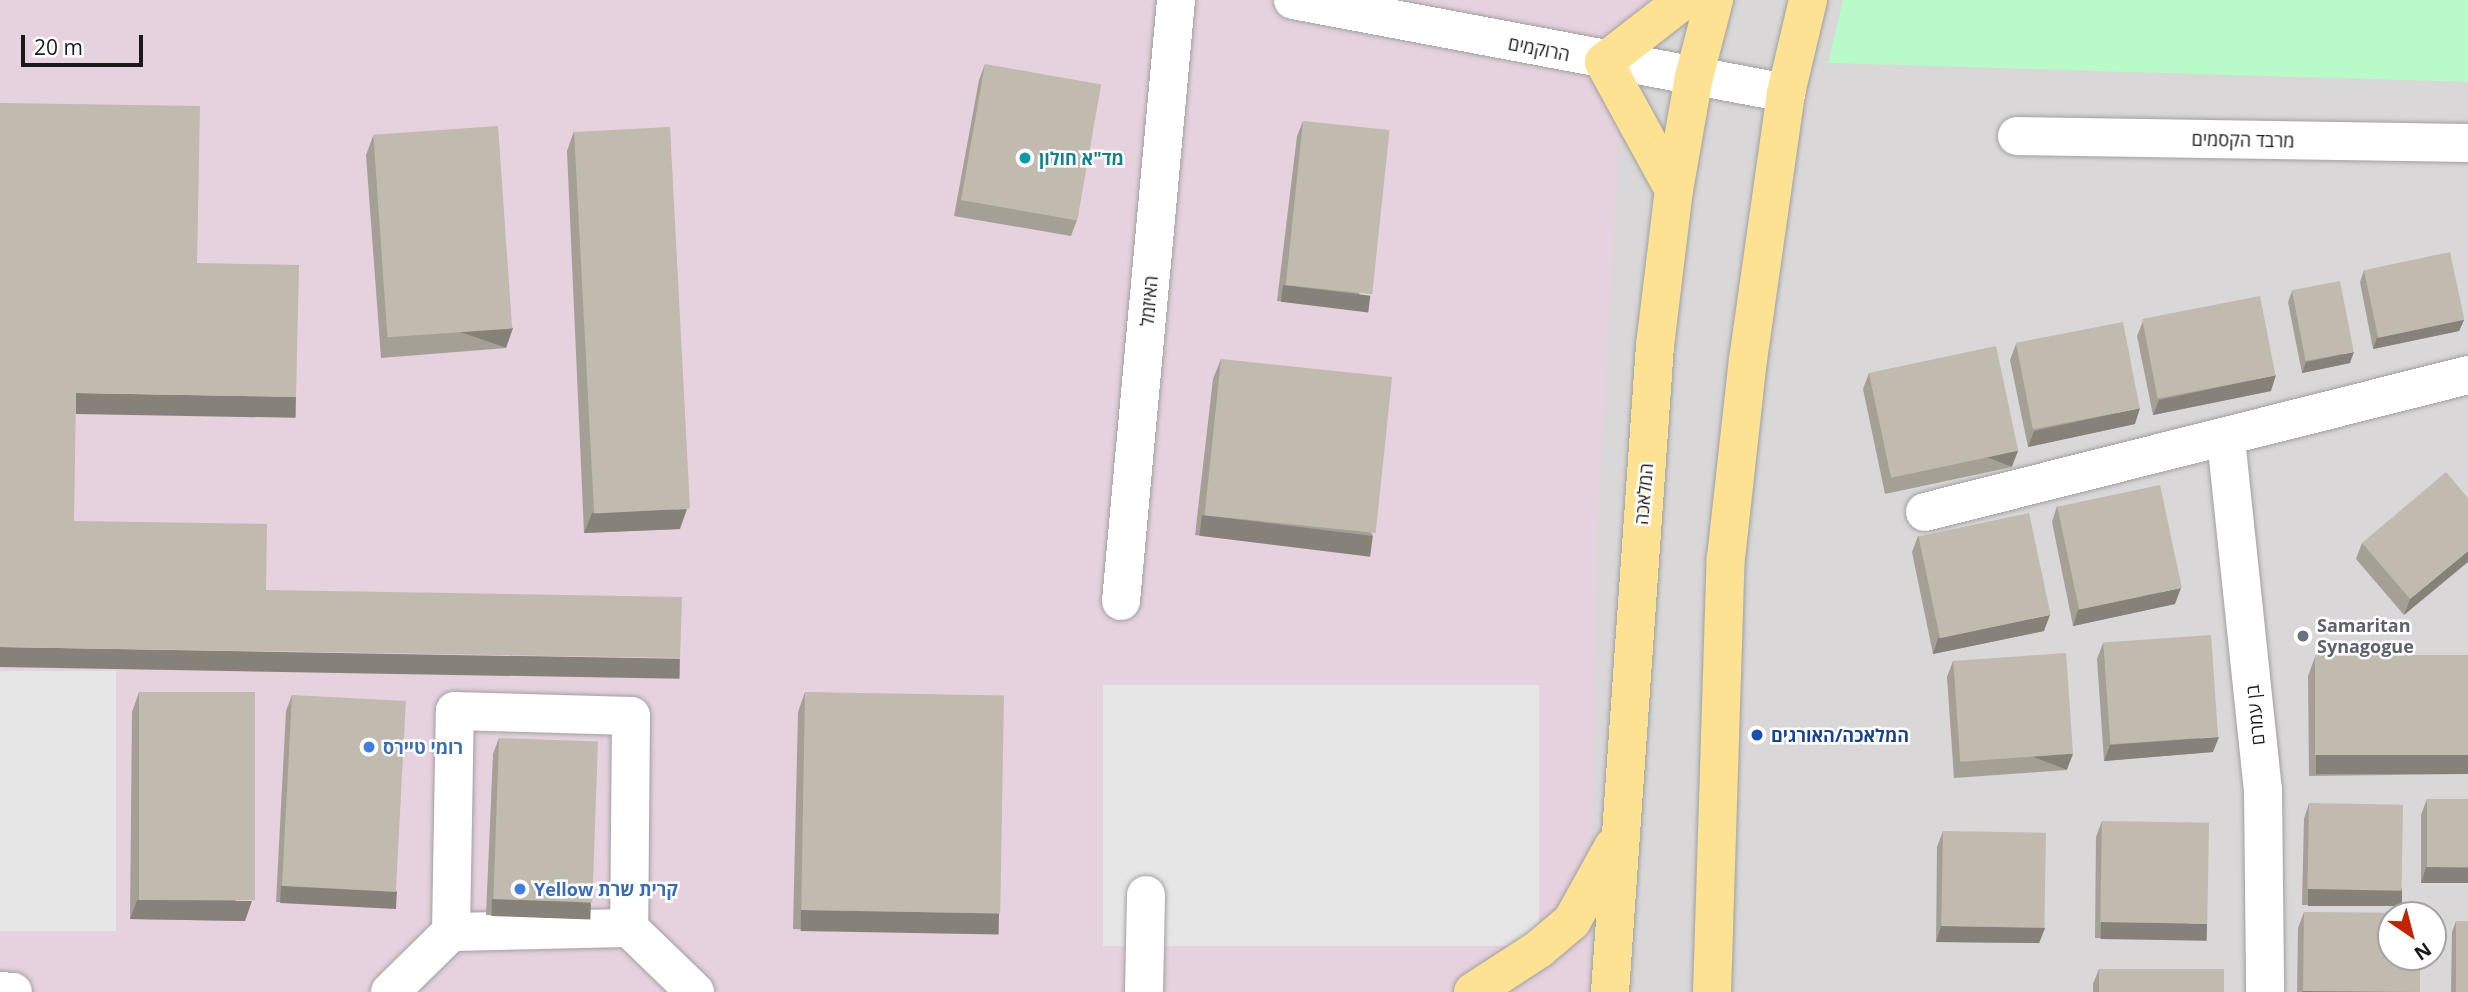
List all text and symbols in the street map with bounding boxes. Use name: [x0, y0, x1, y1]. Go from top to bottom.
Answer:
scale bar: [24, 21, 147, 65]
street label: הרוקמים: [1506, 32, 1572, 66]
text: 20 m: [34, 33, 83, 61]
street label: מרבד הקסמים: [2191, 128, 2295, 152]
place label: מד"א חולון: [1039, 147, 1124, 169]
marker: מד"א חולון: [1017, 150, 1033, 166]
street label: האיזמל: [1136, 275, 1162, 327]
street label: המלאכה: [1631, 462, 1657, 526]
place label: Samaritan Synagogue: [2317, 615, 2414, 658]
marker: Samaritan Synagogue: [2295, 628, 2311, 644]
street label: בן עמרם: [2241, 684, 2269, 746]
place label: המלאכה/האורגים: [1771, 724, 1909, 746]
marker: המלאכה/האורגים: [1749, 727, 1765, 743]
place label: רומי טיירס: [383, 736, 463, 758]
marker: רומי טיירס: [361, 739, 377, 755]
place label: Yellow קרית שרת: [534, 878, 678, 900]
marker: Yellow קרית שרת: [512, 881, 528, 897]
north arrow: [2377, 901, 2447, 971]
text: N: [2409, 936, 2437, 967]

